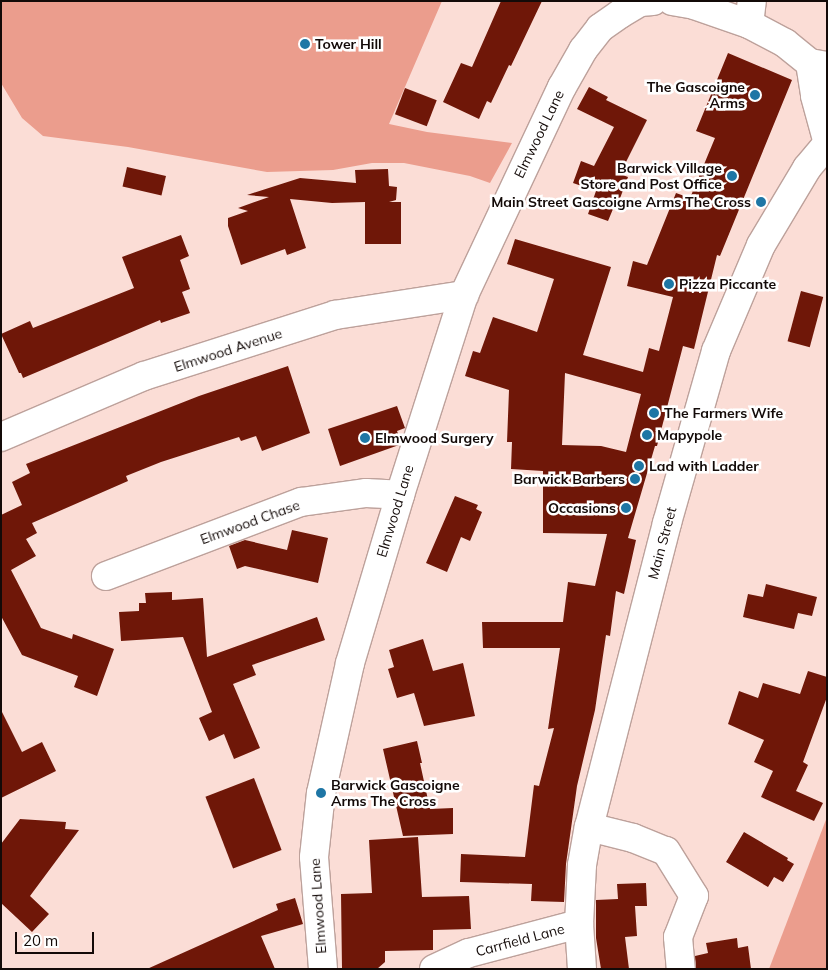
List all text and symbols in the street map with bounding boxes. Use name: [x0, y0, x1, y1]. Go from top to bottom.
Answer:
place label: Tower Hill: [315, 36, 382, 52]
marker: Tower Hill: [299, 38, 311, 50]
place label: The Gascoigne Arms: [647, 79, 745, 111]
street label: Elmwood Lane: [510, 87, 568, 181]
marker: The Gascoigne Arms: [749, 89, 761, 101]
place label: Barwick Village Store and Post Office: [580, 160, 722, 192]
marker: Barwick Village Store and Post Office: [726, 170, 738, 182]
place label: Main Street Gascoigne Arms The Cross: [491, 194, 751, 210]
marker: Main Street Gascoigne Arms The Cross: [755, 196, 767, 208]
place label: Pizza Piccante: [679, 276, 776, 292]
marker: Pizza Piccante: [663, 278, 675, 290]
street label: Elmwood Avenue: [172, 325, 284, 375]
place label: The Farmers Wife: [664, 405, 783, 421]
marker: The Farmers Wife: [648, 407, 660, 419]
place label: Mapypole: [657, 427, 722, 443]
marker: Mapypole: [641, 429, 653, 441]
place label: Elmwood Surgery: [375, 430, 493, 446]
marker: Elmwood Surgery: [359, 432, 371, 444]
place label: Lad with Ladder: [649, 458, 759, 474]
marker: Lad with Ladder: [633, 460, 645, 472]
street label: Elmwood Lane: [373, 463, 417, 559]
place label: Barwick Barbers: [513, 471, 625, 487]
marker: Barwick Barbers: [629, 473, 641, 485]
street label: Elmwood Chase: [198, 496, 302, 548]
place label: Occasions: [548, 500, 616, 516]
marker: Occasions: [620, 502, 632, 514]
street label: Main Street: [644, 505, 680, 581]
place label: Barwick Gascoigne Arms The Cross: [331, 777, 460, 810]
marker: Barwick Gascoigne Arms The Cross: [315, 787, 327, 799]
street label: Elmwood Lane: [306, 858, 330, 954]
street label: Carrfield Lane: [474, 920, 566, 960]
scale bar: [18, 922, 96, 954]
text: 20 m: [23, 931, 58, 950]

